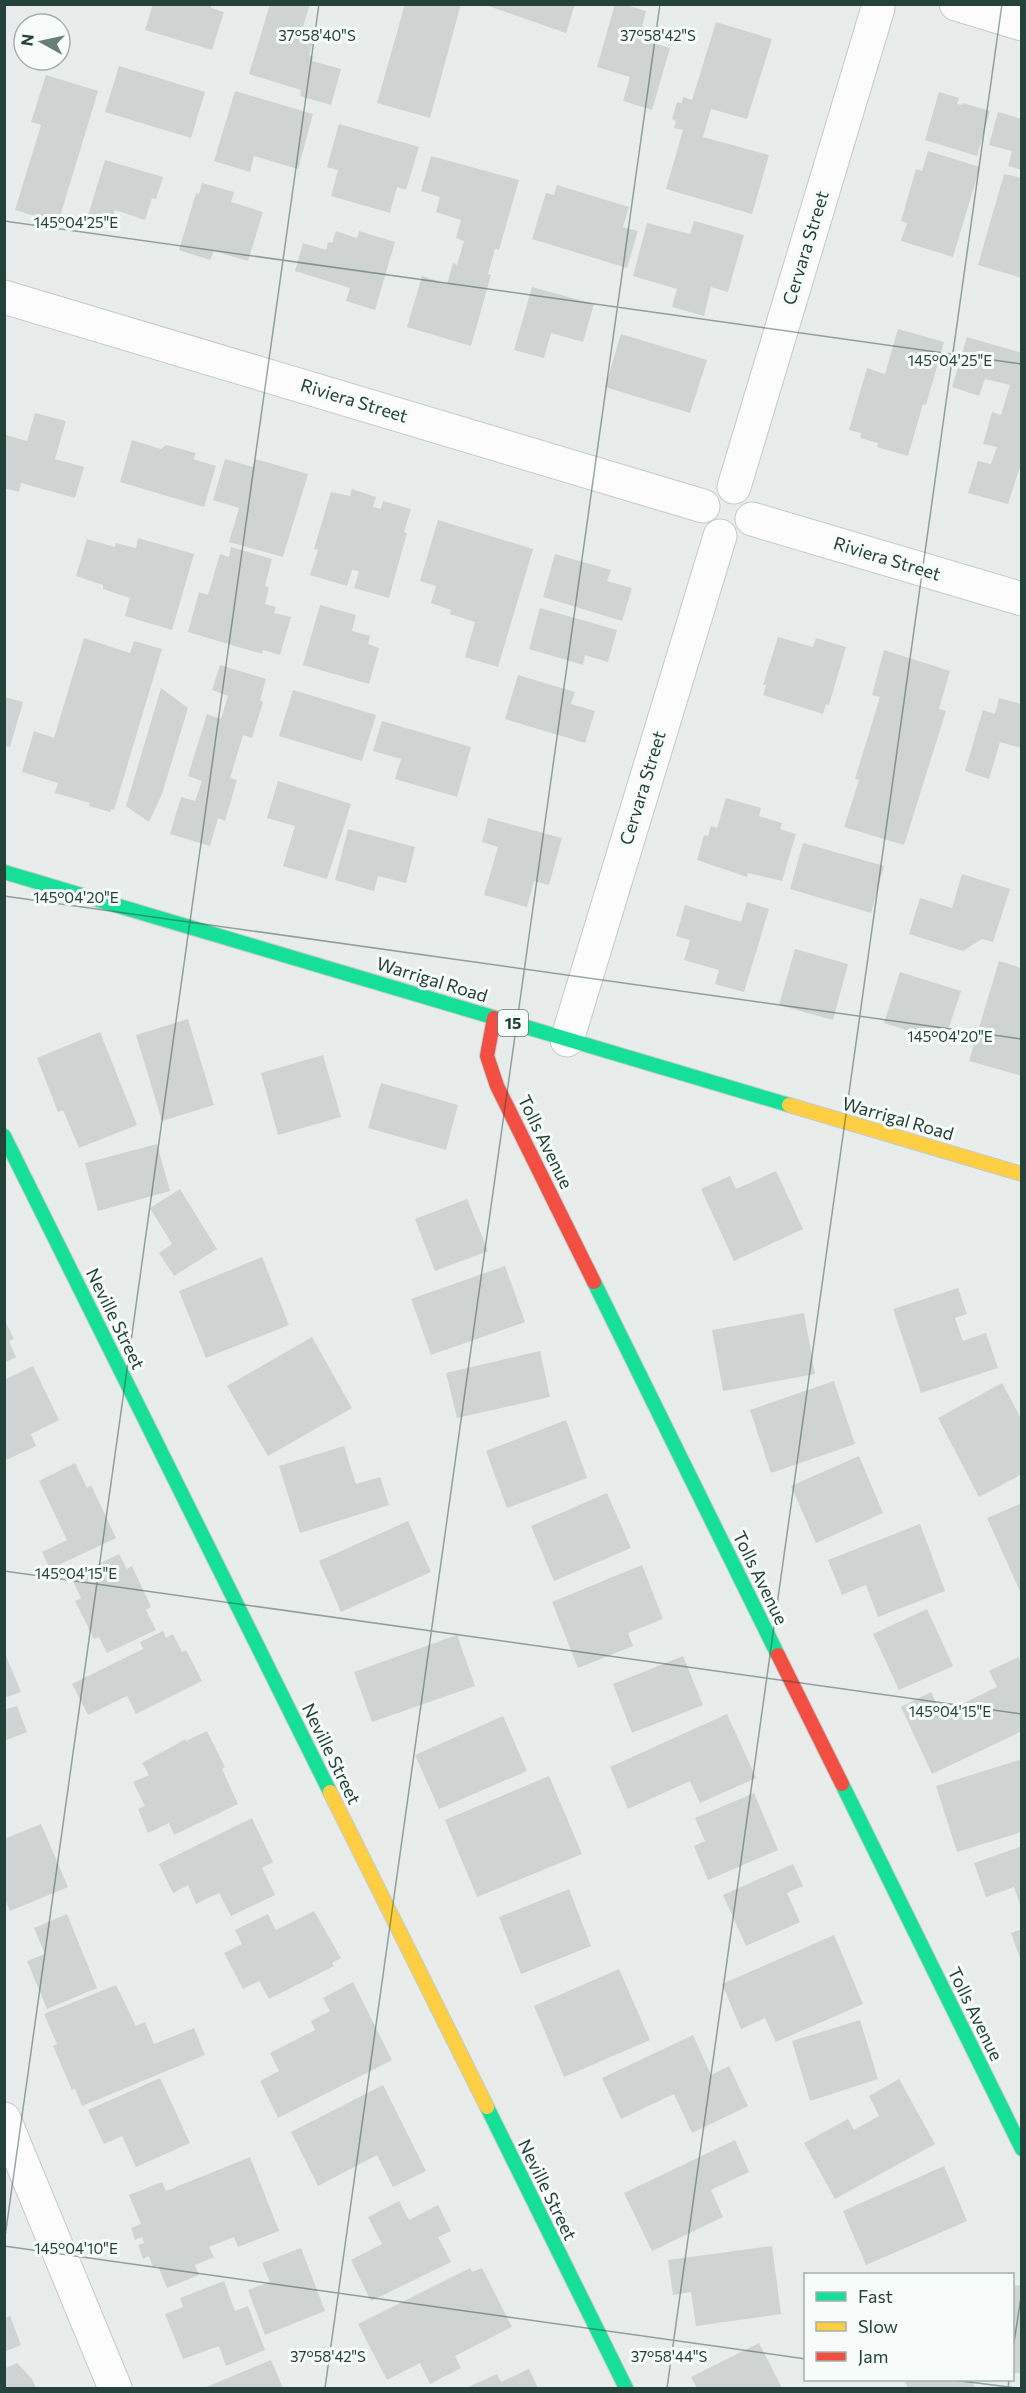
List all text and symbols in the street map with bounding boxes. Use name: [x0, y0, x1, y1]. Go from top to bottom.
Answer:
north arrow: [12, 12, 72, 72]
text: 37°58'40"S: [278, 26, 356, 44]
text: 37°58'42"S: [620, 26, 696, 44]
text: N: [16, 33, 37, 47]
street label: Cervara Street: [777, 188, 833, 307]
text: 145°04'25"E: [34, 213, 118, 231]
text: 145°04'25"E: [908, 351, 992, 369]
street label: Riviera Street: [298, 373, 410, 427]
street label: Riviera Street: [831, 531, 943, 585]
street label: Cervara Street: [614, 728, 670, 847]
text: 145°04'20"E: [33, 888, 119, 906]
street label: Warrigal Road: [374, 952, 490, 1006]
road number: 15: [498, 1010, 528, 1036]
text: 145°04'20"E: [907, 1027, 993, 1045]
street label: Tolls Avenue: [514, 1091, 578, 1192]
street label: Warrigal Road: [840, 1092, 957, 1144]
street label: Neville Street: [82, 1264, 150, 1373]
street label: Tolls Avenue: [729, 1527, 793, 1628]
text: 145°04'15"E: [35, 1564, 117, 1582]
street label: Neville Street: [298, 1699, 366, 1808]
text: 145°04'15"E: [909, 1702, 991, 1720]
street label: Tolls Avenue: [944, 1963, 1008, 2064]
street label: Neville Street: [514, 2135, 582, 2244]
text: 145°04'10"E: [34, 2239, 118, 2257]
legend: [804, 2273, 1014, 2381]
text: Fast: [858, 2285, 893, 2307]
text: Slow: [858, 2315, 898, 2337]
text: Jam: [858, 2345, 888, 2367]
text: 37°58'42"S: [290, 2347, 366, 2365]
text: 37°58'44"S: [631, 2347, 708, 2365]

